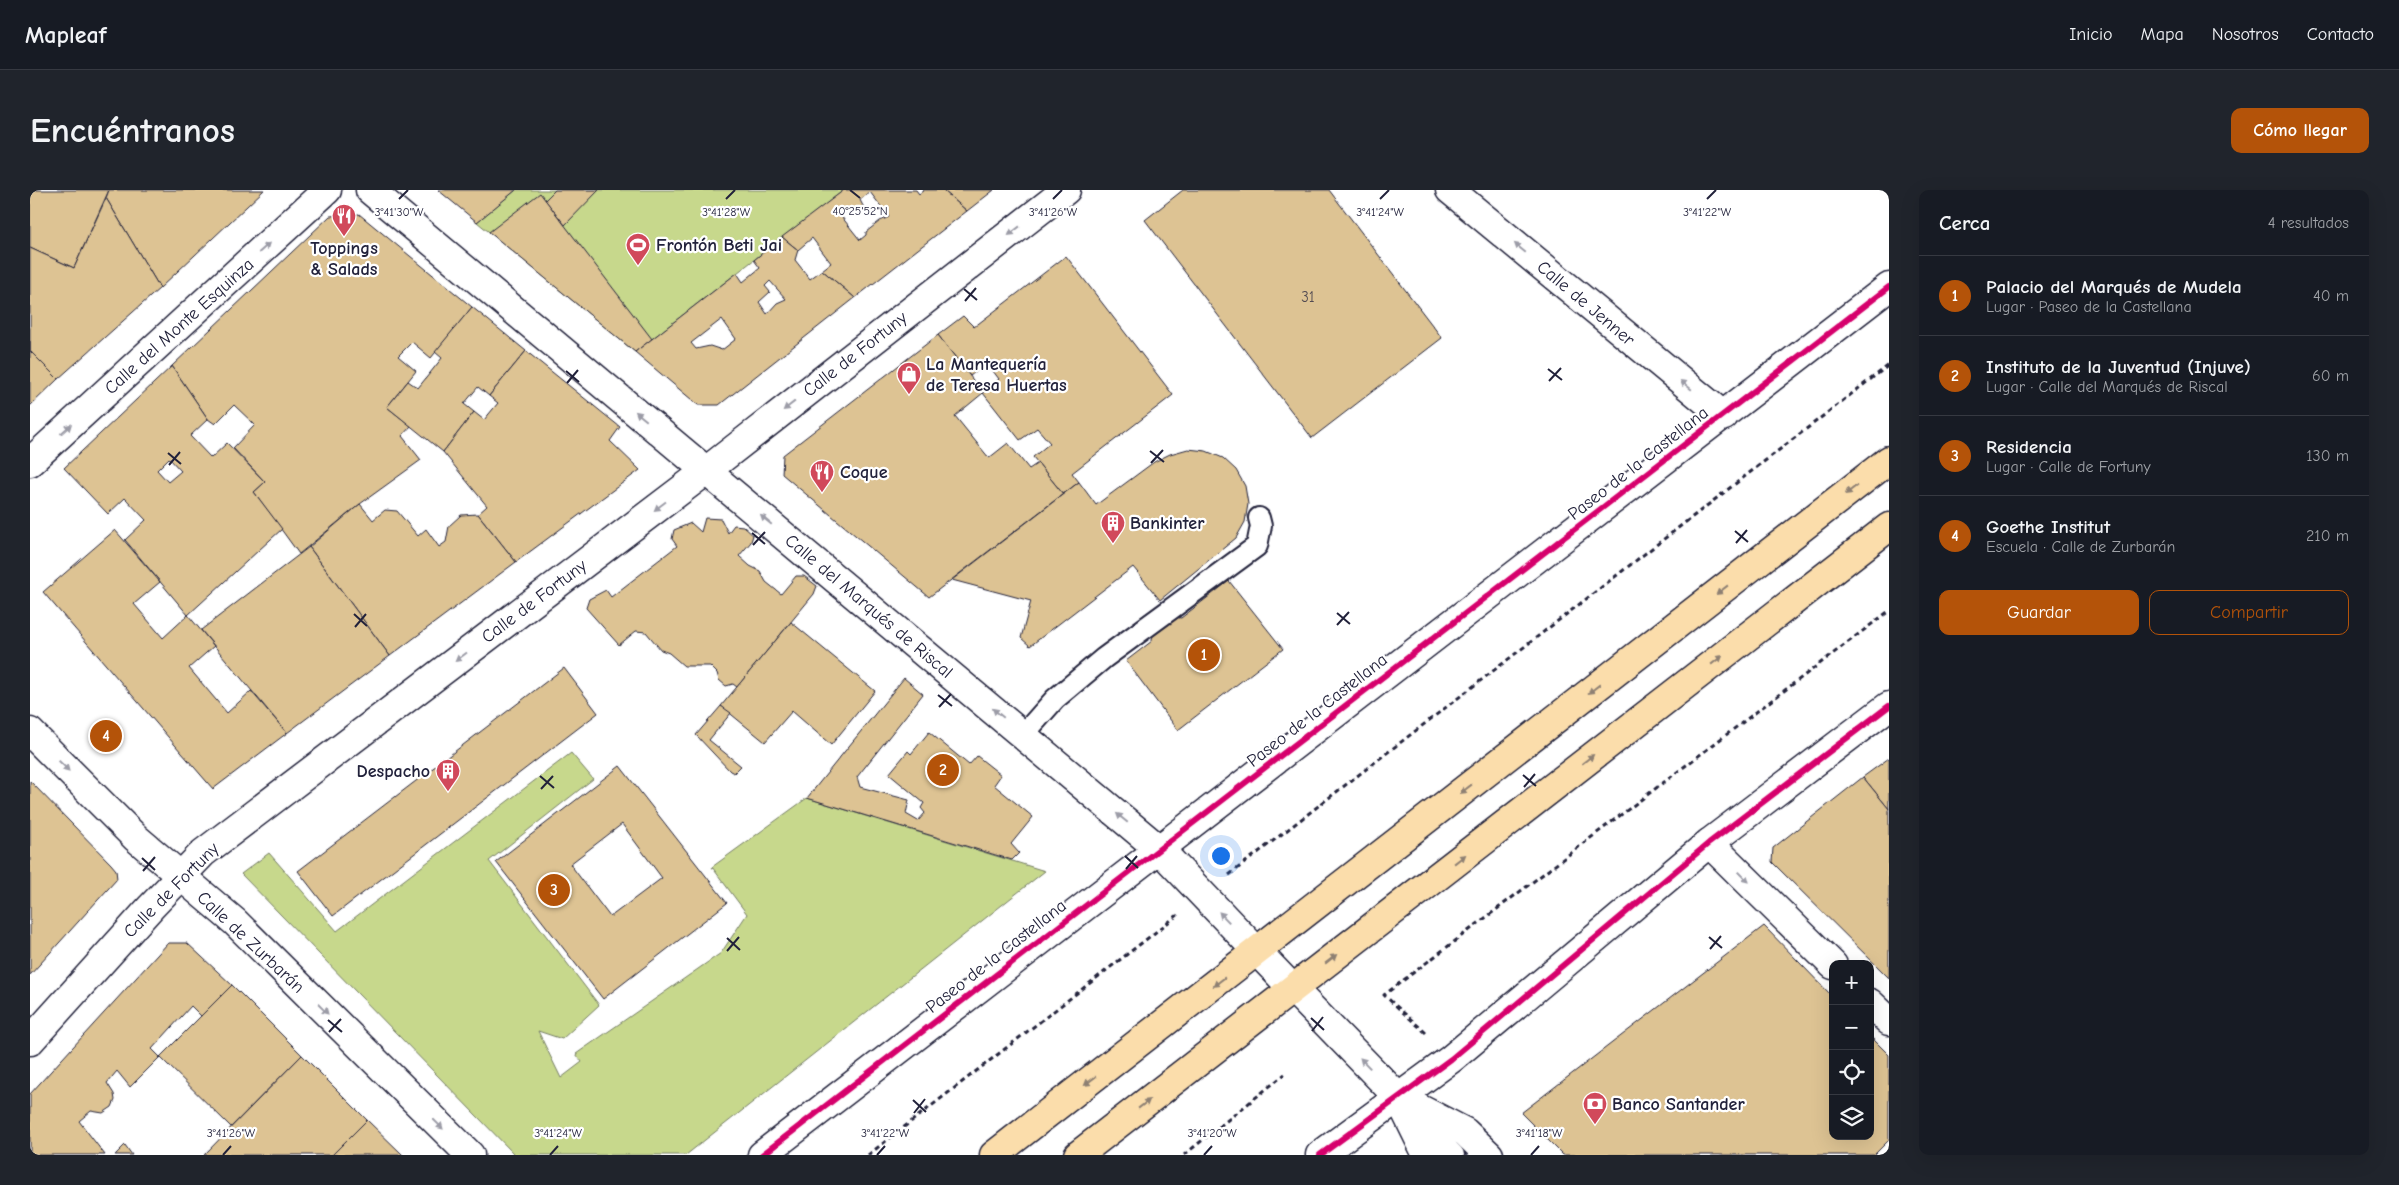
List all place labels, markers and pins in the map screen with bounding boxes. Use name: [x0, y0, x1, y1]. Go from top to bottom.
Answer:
restaurant icon: Toppings & Salads: [331, 203, 357, 237]
sports icon: Frontón Beti Jai: [625, 232, 651, 266]
place label: Frontón Beti Jai: [656, 235, 782, 256]
place label: Toppings & Salads: [310, 238, 378, 280]
place label: La Mantequería de Teresa Huertas: [926, 354, 1067, 396]
shop icon: La Mantequería de Teresa Huertas: [896, 361, 922, 395]
restaurant icon: Coque: [809, 459, 835, 493]
place label: Coque: [840, 462, 888, 483]
building icon: Bankinter: [1100, 510, 1126, 544]
place label: Bankinter: [1130, 513, 1205, 534]
pin: 1: [1188, 636, 1220, 674]
pin: 4: [90, 717, 122, 755]
pin: 2: [927, 751, 959, 789]
building icon: Despacho: [435, 758, 461, 792]
place label: Despacho: [357, 761, 430, 782]
pin: 3: [538, 871, 570, 909]
bank icon: Banco Santander: [1582, 1091, 1608, 1125]
place label: Banco Santander: [1612, 1094, 1745, 1115]

